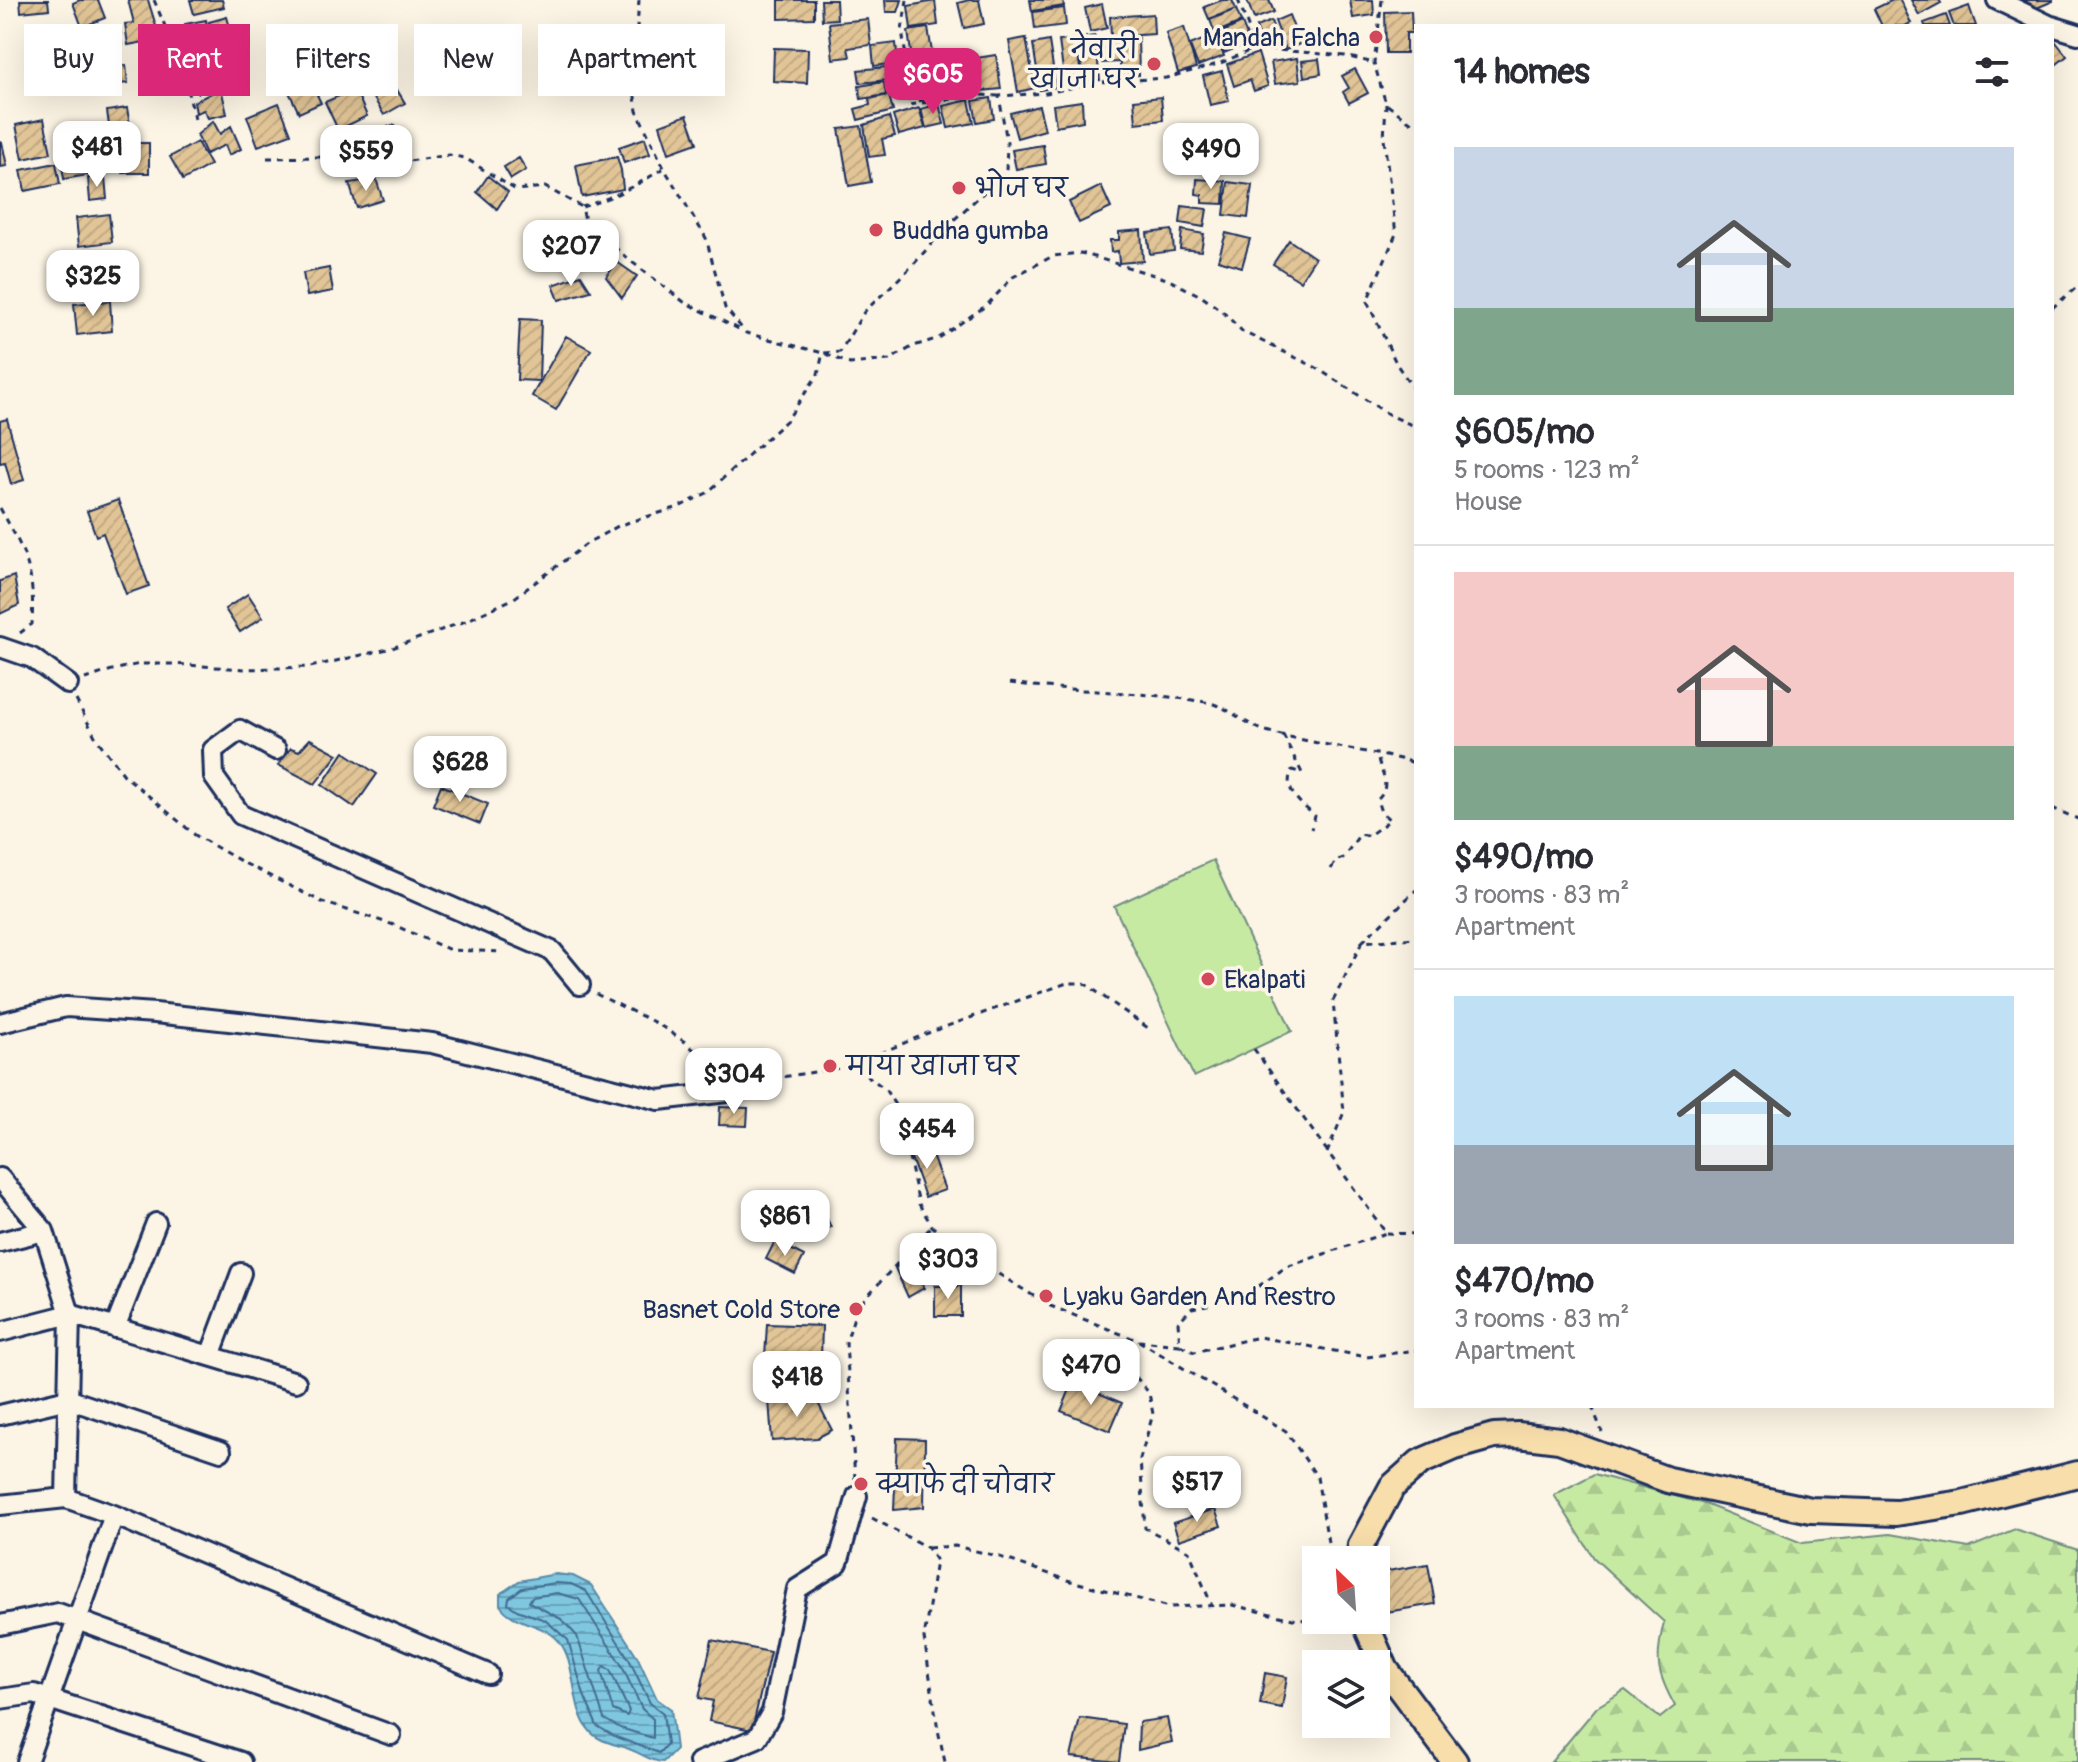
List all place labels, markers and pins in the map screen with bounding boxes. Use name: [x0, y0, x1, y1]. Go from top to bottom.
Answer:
place label: Mandah Falcha: [1203, 22, 1360, 54]
marker: Mandah Falcha: [1367, 28, 1385, 46]
place label: नेवारी खाजा घर: [1027, 29, 1140, 96]
pin: $605: [886, 48, 980, 116]
marker: नेवारी खाजा घर: [1145, 55, 1163, 73]
pin: $481: [50, 121, 144, 189]
pin: $490: [1164, 123, 1258, 191]
pin: $559: [319, 125, 413, 193]
place label: भोज घर: [975, 168, 1069, 205]
marker: भोज घर: [950, 179, 968, 197]
place label: Buddha gumba: [892, 215, 1049, 247]
pin: $207: [524, 220, 618, 288]
marker: Buddha gumba: [867, 221, 885, 239]
pin: $325: [46, 250, 140, 318]
pin: $628: [413, 736, 507, 804]
place label: Ekalpati: [1224, 964, 1305, 996]
marker: Ekalpati: [1199, 970, 1217, 988]
pin: $304: [687, 1048, 781, 1116]
place label: माया खाजा घर: [844, 1051, 1021, 1083]
marker: माया खाजा घर: [821, 1057, 839, 1075]
pin: $454: [880, 1103, 974, 1171]
pin: $861: [738, 1190, 832, 1258]
pin: $303: [901, 1233, 995, 1301]
place label: Lyaku Garden And Restro: [1062, 1281, 1336, 1313]
marker: Lyaku Garden And Restro: [1037, 1287, 1055, 1305]
place label: Basnet Cold Store: [642, 1294, 840, 1326]
marker: Basnet Cold Store: [847, 1300, 865, 1318]
pin: $470: [1044, 1339, 1138, 1407]
pin: $418: [750, 1351, 844, 1419]
pin: $517: [1150, 1456, 1244, 1524]
place label: क्याफे दी चोवार: [875, 1462, 1055, 1501]
marker: क्याफे दी चोवार: [852, 1475, 870, 1493]

